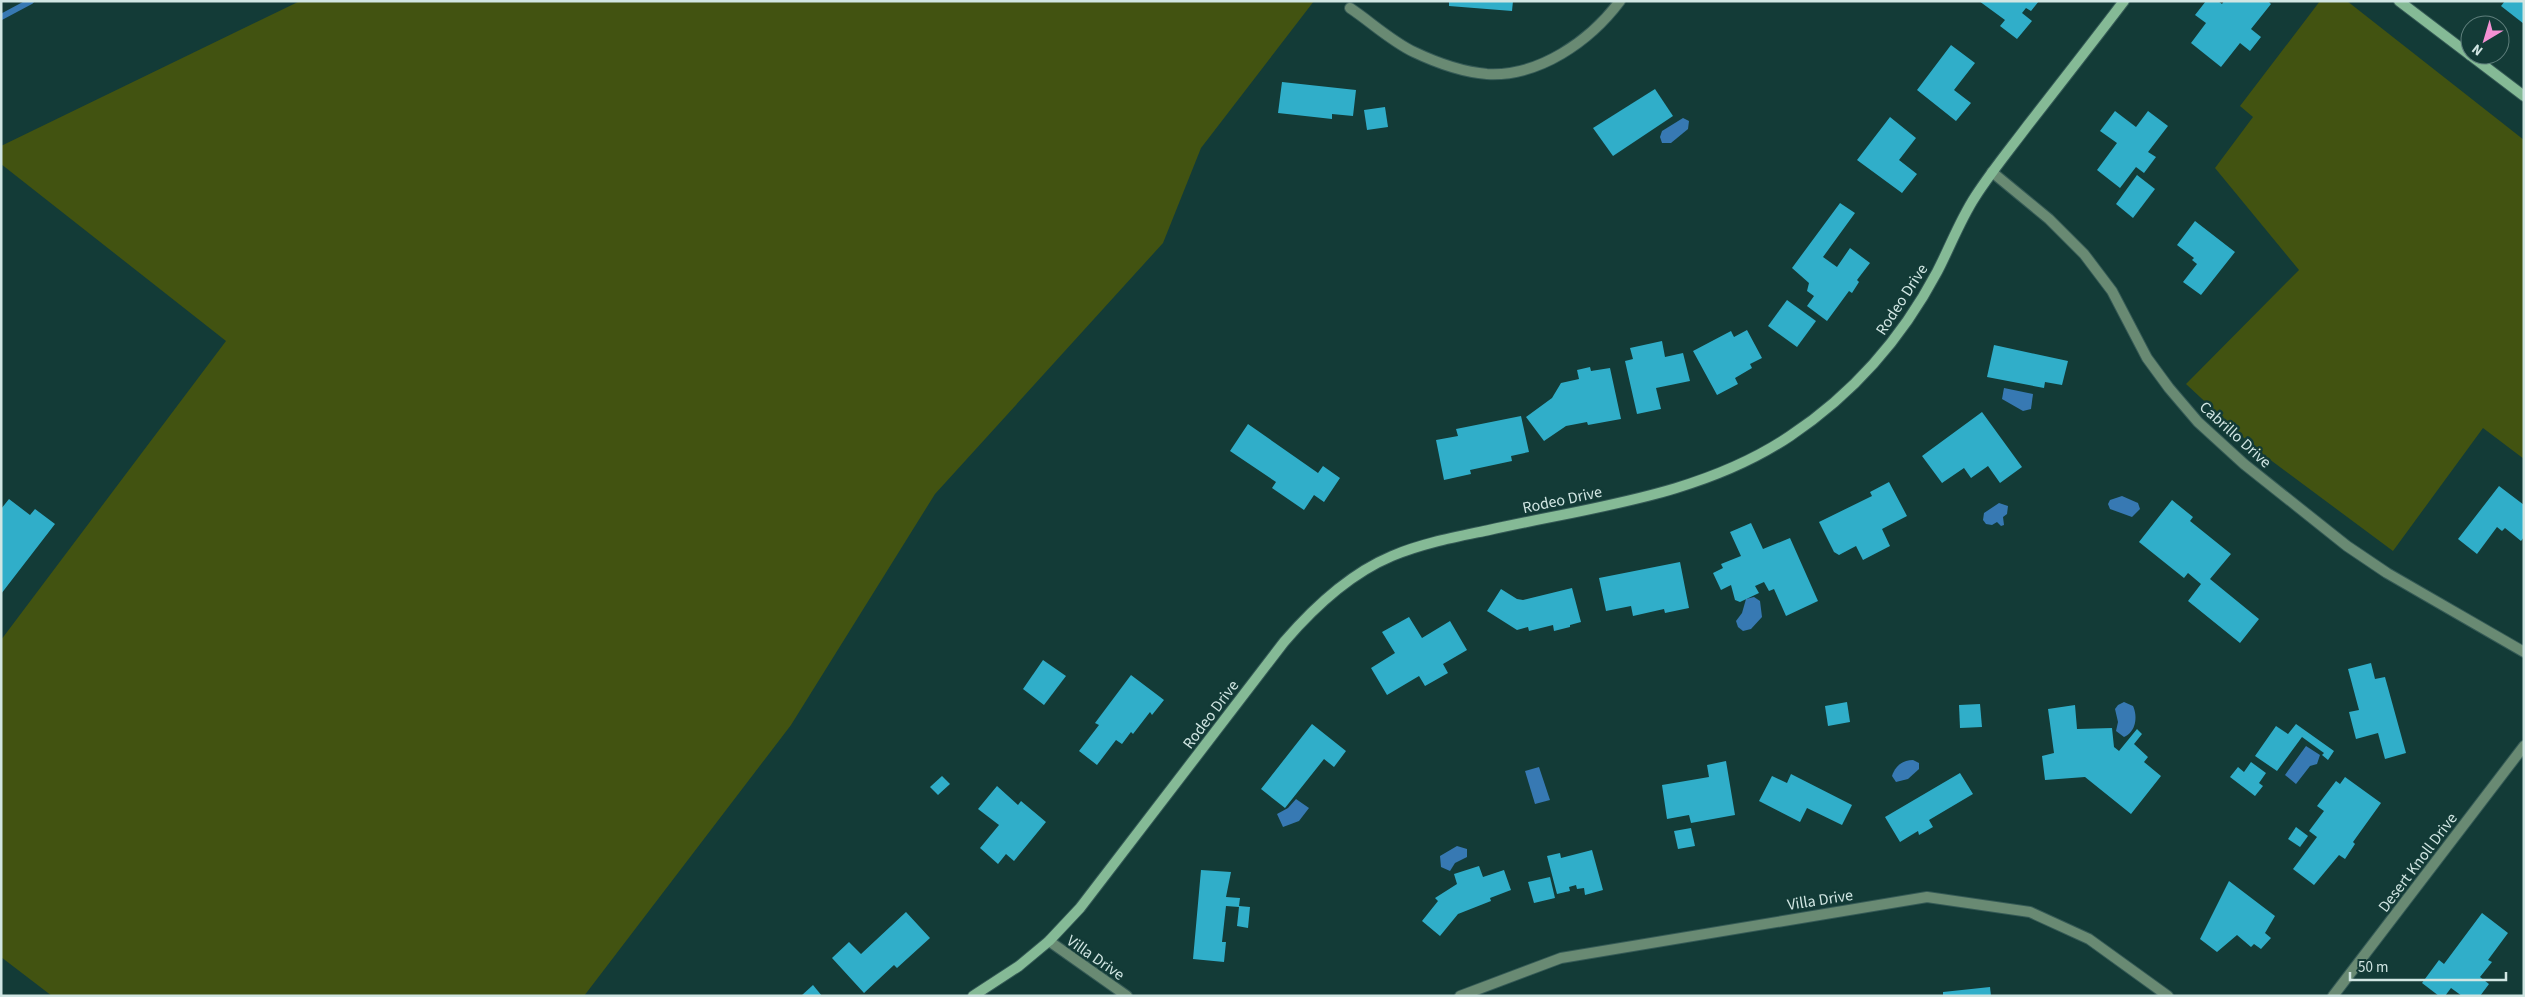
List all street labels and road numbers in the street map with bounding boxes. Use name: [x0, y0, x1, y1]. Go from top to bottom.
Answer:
street label: Rodeo Drive: [1871, 260, 1933, 339]
street label: Cabrillo Drive: [2194, 396, 2276, 473]
street label: Rodeo Drive: [1520, 481, 1604, 519]
street label: Rodeo Drive: [1178, 676, 1244, 754]
street label: Desert Knoll Drive: [2373, 808, 2463, 917]
street label: Villa Drive: [1786, 884, 1855, 916]
street label: Villa Drive: [1062, 930, 1129, 986]

